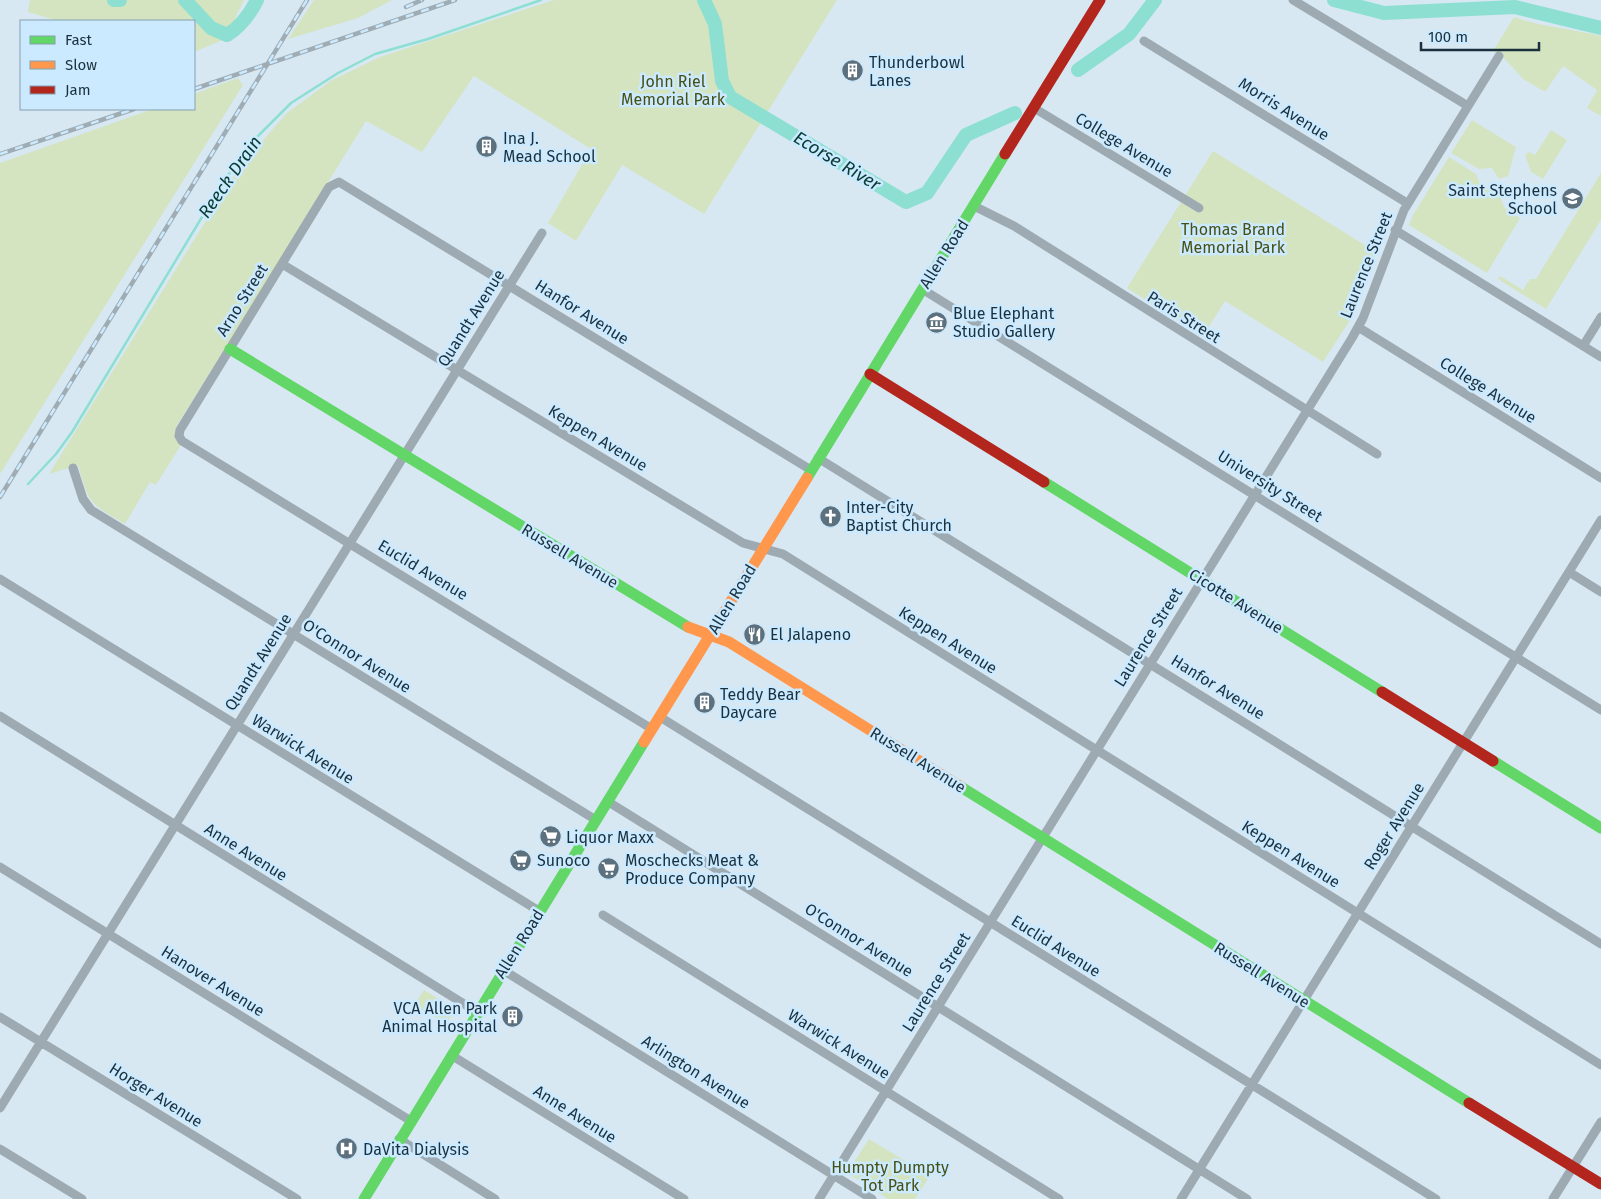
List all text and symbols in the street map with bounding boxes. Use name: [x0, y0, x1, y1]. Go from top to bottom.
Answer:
legend: [20, 20, 195, 110]
scale bar: [1421, 20, 1538, 52]
text: 100 m: [1428, 28, 1468, 46]
text: Fast: [65, 31, 92, 49]
place label: Thunderbowl Lanes: [869, 53, 965, 90]
text: Slow: [65, 56, 97, 74]
building icon: Thunderbowl Lanes: [841, 59, 865, 83]
park label: John Riel Memorial Park: [621, 72, 726, 109]
street label: Morris Avenue: [1235, 74, 1333, 144]
text: Jam: [65, 81, 91, 99]
street label: College Avenue: [1072, 108, 1176, 182]
water label: Ecorse River: [790, 127, 885, 196]
place label: Ina J. Mead School: [503, 129, 596, 166]
water label: Reeck Drain: [194, 132, 266, 222]
building icon: Ina J. Mead School: [475, 135, 499, 159]
place label: Saint Stephens School: [1448, 181, 1557, 218]
school or university icon: Saint Stephens School: [1561, 187, 1585, 211]
street label: Laurence Street: [1336, 209, 1396, 321]
street label: Allen Road: [915, 216, 973, 292]
park label: Thomas Brand Memorial Park: [1181, 220, 1286, 257]
street label: Arno Street: [212, 260, 272, 340]
street label: Quandt Avenue: [433, 266, 509, 370]
street label: Hanfor Avenue: [532, 276, 632, 348]
street label: Paris Street: [1144, 287, 1224, 347]
place label: Blue Elephant Studio Gallery: [953, 304, 1055, 341]
museum icon: Blue Elephant Studio Gallery: [925, 310, 949, 334]
street label: College Avenue: [1436, 353, 1540, 427]
street label: Keppen Avenue: [545, 401, 651, 475]
street label: University Street: [1214, 446, 1326, 526]
place label: Inter-City Baptist Church: [846, 498, 952, 535]
church icon: Inter-City Baptist Church: [818, 504, 842, 528]
street label: Russell Avenue: [518, 520, 622, 592]
street label: Euclid Avenue: [375, 536, 471, 604]
street label: Allen Road: [704, 561, 760, 637]
street label: Cicotte Avenue: [1185, 564, 1287, 638]
street label: Laurence Street: [1110, 584, 1186, 690]
street label: Keppen Avenue: [895, 602, 1001, 678]
street label: Quandt Avenue: [220, 610, 296, 714]
street label: O'Connor Avenue: [299, 615, 415, 697]
restaurant icon: El Jalapeno: [742, 622, 766, 646]
place label: El Jalapeno: [770, 625, 851, 644]
street label: Hanfor Avenue: [1168, 651, 1268, 723]
place label: Teddy Bear Daycare: [720, 685, 801, 722]
building icon: Teddy Bear Daycare: [692, 691, 716, 715]
street label: Warwick Avenue: [248, 710, 358, 788]
street label: Russell Avenue: [867, 723, 969, 797]
street label: Roger Avenue: [1360, 779, 1428, 873]
street label: Keppen Avenue: [1238, 816, 1344, 892]
street label: Anne Avenue: [201, 819, 291, 885]
supermarket icon: Liquor Maxx: [538, 825, 562, 849]
place label: Liquor Maxx: [566, 828, 654, 847]
supermarket icon: Sunoco: [509, 848, 533, 872]
place label: Sunoco: [537, 851, 590, 870]
place label: Moschecks Meat & Produce Company: [625, 851, 759, 888]
supermarket icon: Moschecks Meat & Produce Company: [597, 857, 621, 881]
street label: O'Connor Avenue: [801, 899, 917, 981]
street label: Allen Road: [490, 906, 548, 982]
street label: Euclid Avenue: [1008, 911, 1104, 981]
street label: Laurence Street: [898, 929, 974, 1035]
street label: Russell Avenue: [1211, 938, 1313, 1012]
street label: Hanover Avenue: [158, 942, 268, 1020]
place label: VCA Allen Park Animal Hospital: [382, 999, 498, 1036]
building icon: VCA Allen Park Animal Hospital: [501, 1005, 525, 1029]
street label: Warwick Avenue: [784, 1005, 894, 1083]
street label: Arlington Avenue: [638, 1031, 754, 1113]
street label: Horger Avenue: [106, 1059, 206, 1131]
street label: Anne Avenue: [530, 1081, 620, 1147]
hospital icon: DaVita Dialysis: [335, 1137, 359, 1161]
place label: DaVita Dialysis: [363, 1140, 469, 1159]
park label: Humpty Dumpty Tot Park: [831, 1158, 949, 1195]

